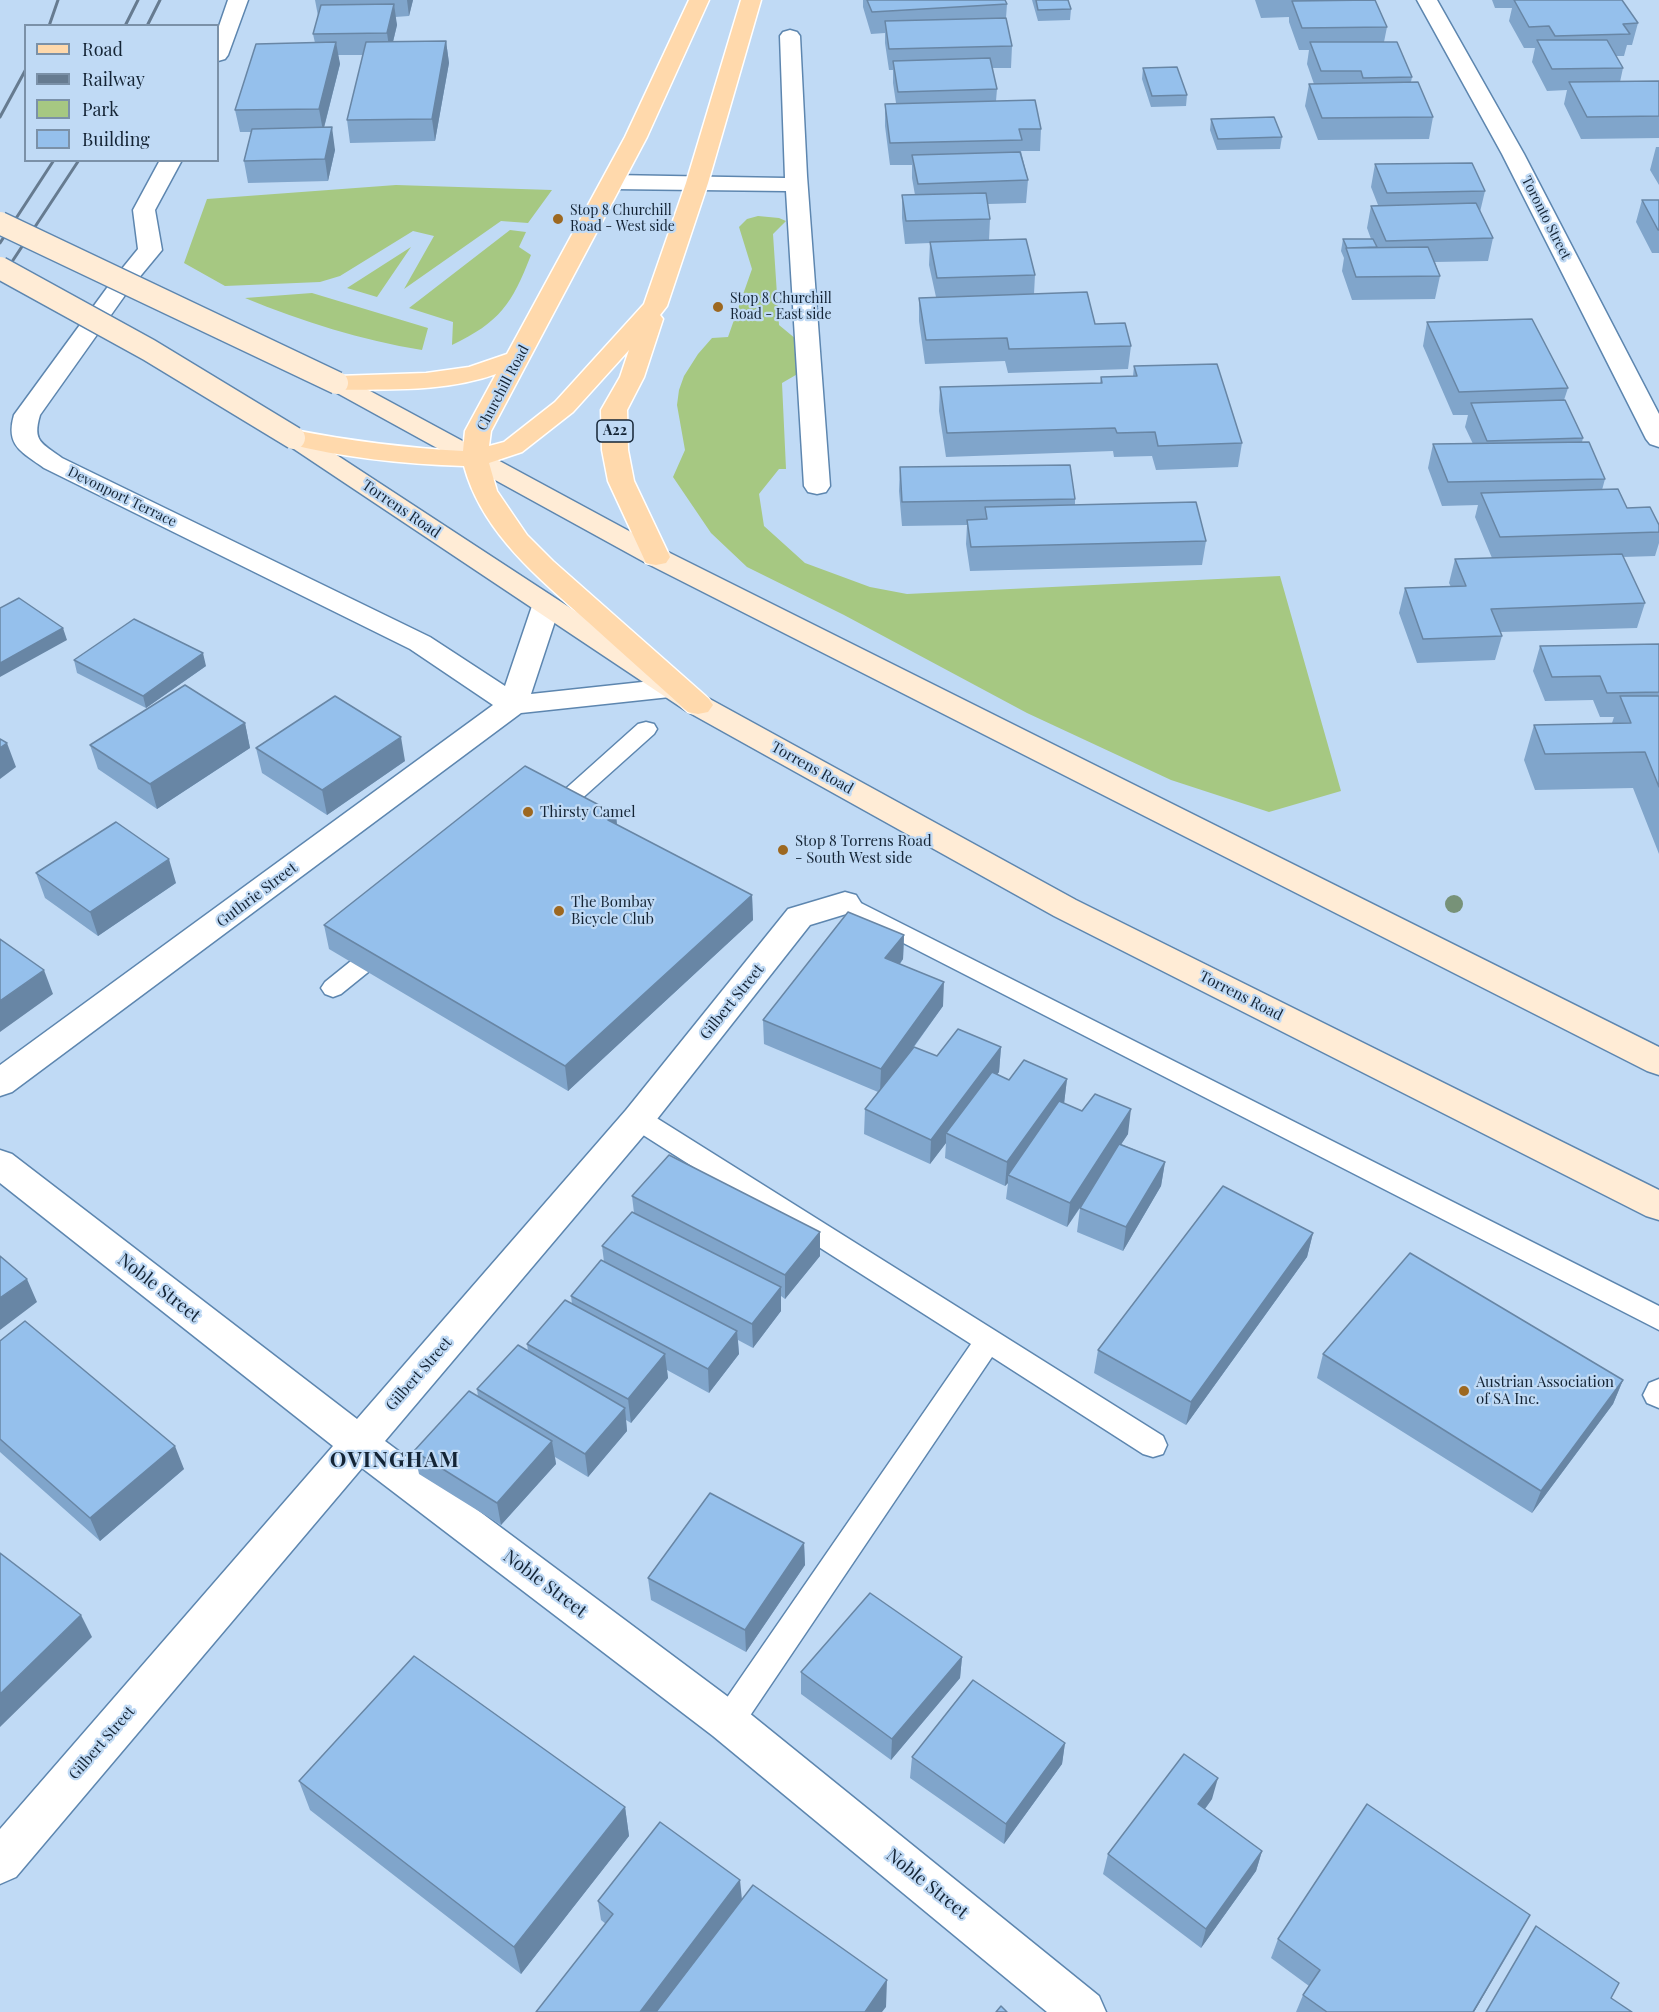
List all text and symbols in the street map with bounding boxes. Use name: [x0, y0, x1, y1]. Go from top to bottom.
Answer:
legend: [24, 24, 219, 162]
text: Road: [82, 37, 123, 61]
text: Railway: [82, 67, 145, 91]
text: Park: [82, 97, 119, 121]
text: Building: [82, 127, 150, 151]
street label: Toronto Street: [1518, 173, 1574, 263]
place label: Stop 8 Churchill Road - West side: [570, 203, 675, 236]
marker: Stop 8 Churchill Road - West side: [551, 212, 565, 226]
place label: Stop 8 Churchill Road - East side: [730, 291, 832, 324]
marker: Stop 8 Churchill Road - East side: [711, 300, 725, 314]
street label: Churchill Road: [473, 342, 533, 434]
road number: A22: [597, 420, 633, 442]
street label: Devonport Terrace: [65, 463, 179, 531]
street label: Torrens Road: [358, 476, 444, 542]
street label: Torrens Road: [768, 738, 856, 798]
place label: Thirsty Camel: [540, 803, 635, 821]
marker: Thirsty Camel: [521, 805, 535, 819]
place label: Stop 8 Torrens Road - South West side: [795, 832, 932, 867]
marker: Stop 8 Torrens Road - South West side: [776, 843, 790, 857]
street label: Guthrie Street: [213, 859, 301, 931]
place label: The Bombay Bicycle Club: [571, 893, 655, 928]
marker: The Bombay Bicycle Club: [552, 904, 566, 918]
street label: Gilbert Street: [696, 961, 768, 1043]
street label: Torrens Road: [1196, 967, 1286, 1025]
street label: Noble Street: [113, 1249, 205, 1327]
street label: Gilbert Street: [382, 1334, 456, 1414]
place label: Austrian Association of SA Inc.: [1476, 1373, 1614, 1408]
marker: Austrian Association of SA Inc.: [1457, 1384, 1471, 1398]
district label: OVINGHAM: [330, 1447, 460, 1473]
street label: Noble Street: [499, 1546, 591, 1622]
street label: Gilbert Street: [65, 1703, 139, 1783]
street label: Noble Street: [882, 1844, 972, 1924]

